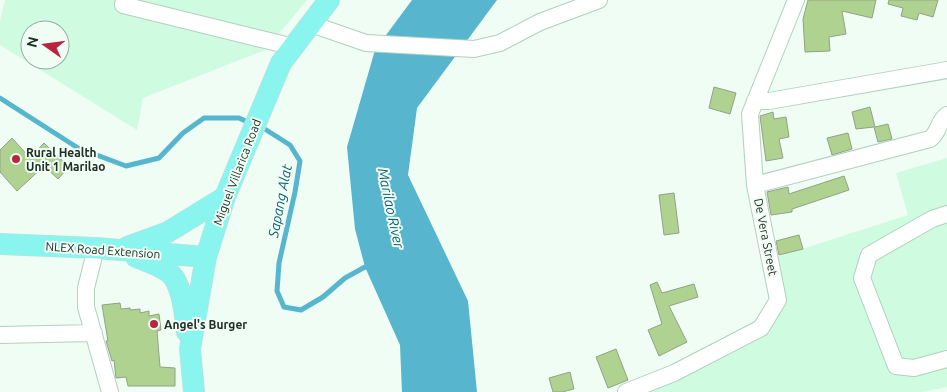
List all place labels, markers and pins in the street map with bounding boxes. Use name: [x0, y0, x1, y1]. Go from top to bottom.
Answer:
place label: Rural Health Unit 1 Marilao: [26, 146, 105, 173]
marker: Rural Health Unit 1 Marilao: [10, 153, 22, 165]
marker: Angel's Burger: [148, 318, 160, 330]
place label: Angel's Burger: [164, 318, 247, 331]

